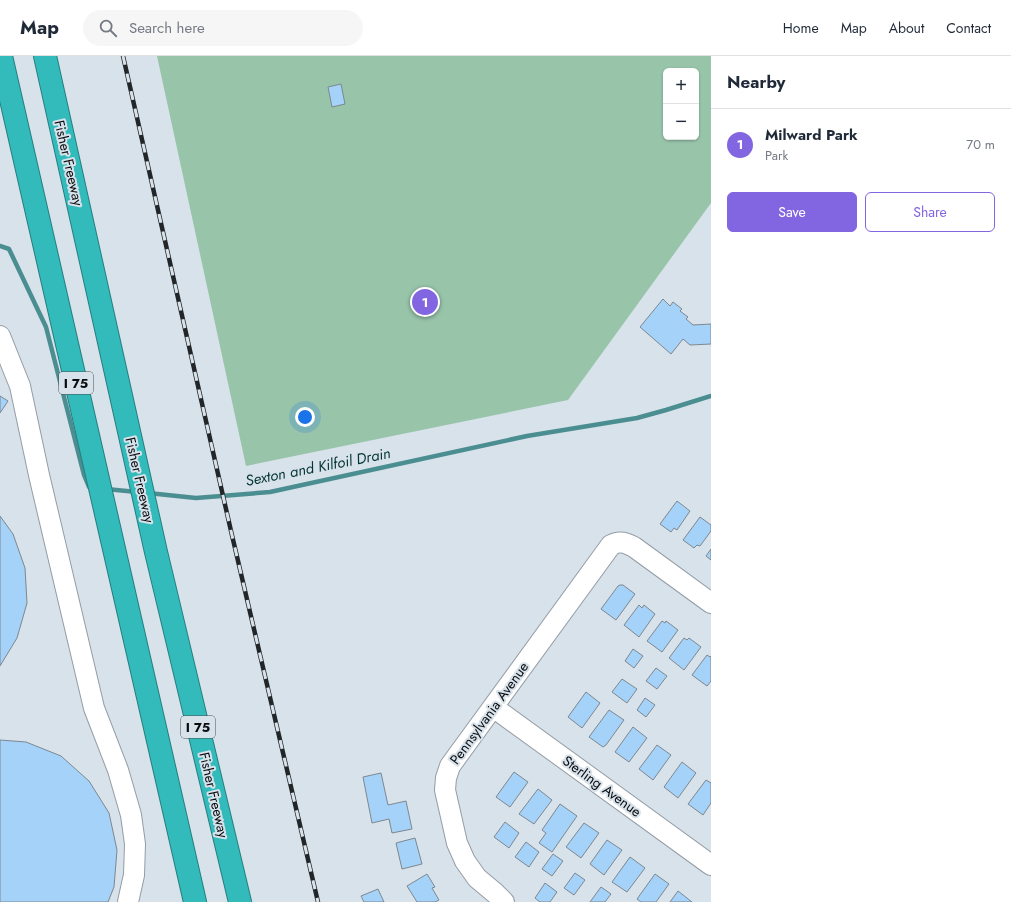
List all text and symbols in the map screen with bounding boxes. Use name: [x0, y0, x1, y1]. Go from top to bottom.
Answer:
search box: [83, 10, 363, 46]
text: Map: [20, 14, 59, 41]
icon: search: [97, 17, 119, 39]
text: Search here: [129, 17, 205, 39]
text: Home: [783, 18, 819, 38]
text: Map: [841, 18, 867, 38]
text: About: [889, 18, 924, 38]
text: Contact: [946, 18, 991, 38]
map controls: [663, 68, 699, 140]
button: +: [663, 68, 699, 104]
text: Nearby: [727, 70, 785, 94]
button: −: [663, 104, 699, 140]
street label: Fisher Freeway: [49, 118, 89, 209]
text: Milward Park: [765, 124, 858, 146]
text: 1: [737, 135, 743, 154]
text: 70 m: [966, 135, 995, 154]
text: Park: [765, 146, 788, 165]
button: Save: [727, 192, 857, 232]
button: Share: [865, 192, 995, 232]
pin: 1: [412, 287, 438, 317]
road number: I 75: [59, 372, 93, 394]
your location: [295, 407, 315, 427]
street label: Fisher Freeway: [120, 435, 160, 526]
water label: Sexton and Kilfoil Drain: [244, 442, 392, 492]
street label: Pennsylvania Avenue: [445, 658, 533, 768]
road number: I 75: [181, 716, 215, 738]
street label: Fisher Freeway: [194, 750, 234, 841]
street label: Sterling Avenue: [558, 751, 646, 821]

